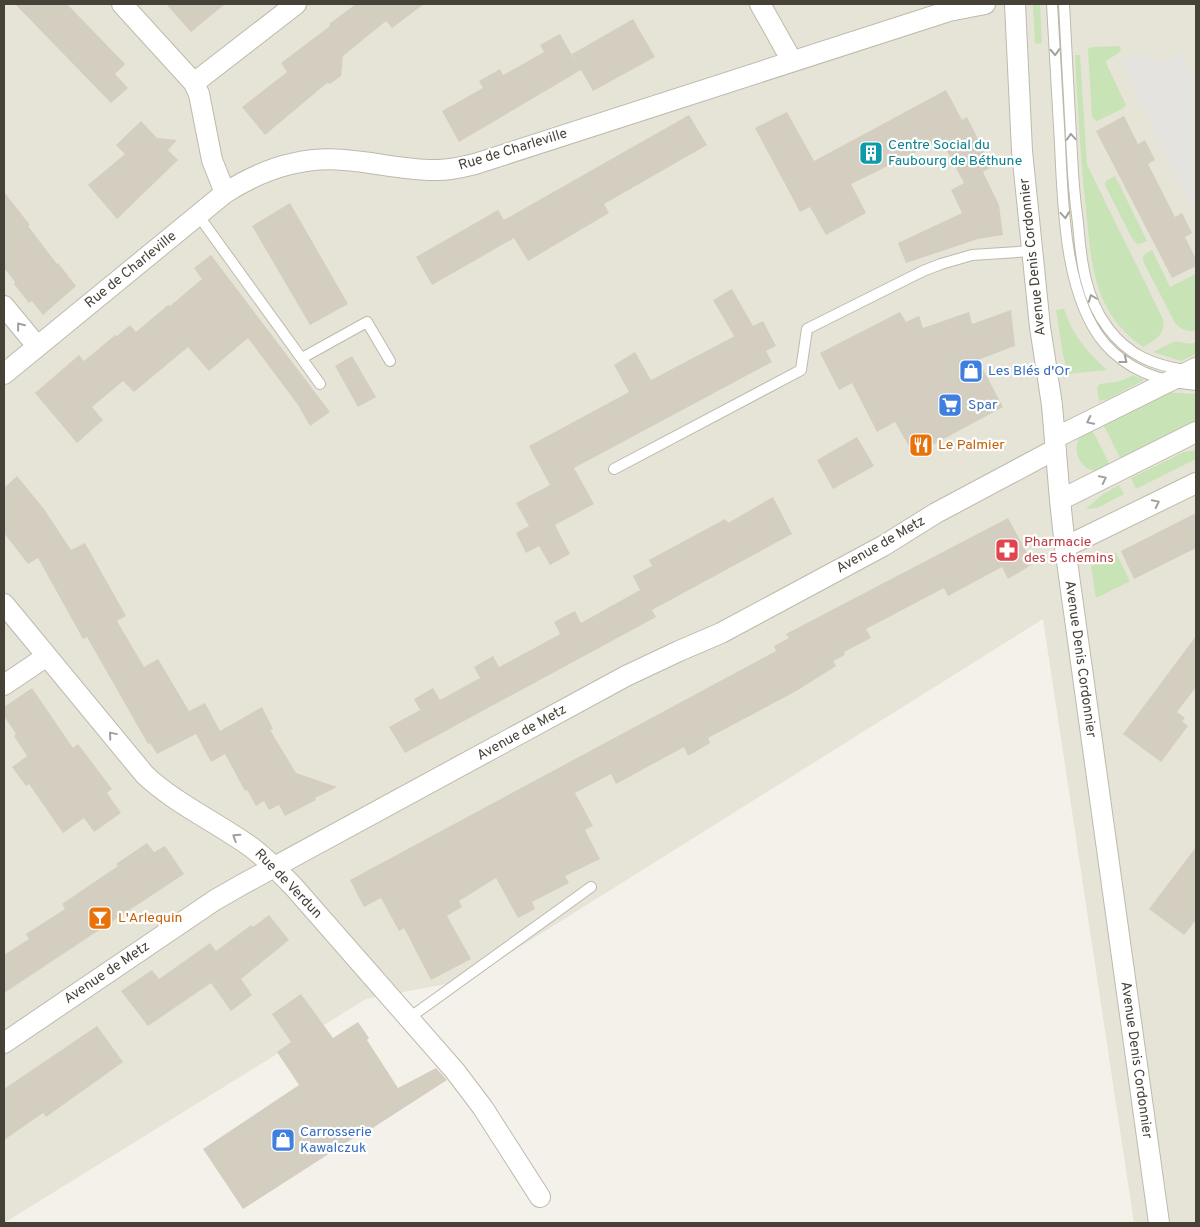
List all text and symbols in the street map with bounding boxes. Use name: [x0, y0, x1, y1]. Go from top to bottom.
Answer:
one-way arrow: [1050, 49, 1061, 57]
street label: Rue de Charleville: [457, 125, 569, 175]
one-way arrow: [1065, 133, 1076, 141]
place label: Centre Social du Faubourg de Béthune: [888, 137, 1022, 170]
building icon: Centre Social du Faubourg de Béthune: [858, 140, 884, 166]
street label: Avenue Denis Cordonnier: [1016, 177, 1050, 337]
one-way arrow: [1059, 211, 1070, 219]
street label: Rue de Charleville: [82, 228, 180, 312]
one-way arrow: [1088, 294, 1098, 302]
one-way arrow: [18, 323, 26, 332]
one-way arrow: [1118, 354, 1128, 363]
shop icon: Les Blés d'Or: [958, 358, 984, 384]
place label: Les Blés d'Or: [988, 363, 1070, 380]
supermarket icon: Spar: [937, 392, 963, 418]
place label: Spar: [968, 397, 998, 414]
one-way arrow: [1086, 415, 1095, 425]
restaurant icon: Le Palmier: [908, 432, 934, 458]
place label: Le Palmier: [938, 437, 1005, 454]
one-way arrow: [1098, 474, 1107, 485]
one-way arrow: [1150, 499, 1159, 509]
street label: Avenue de Metz: [834, 513, 928, 577]
place label: Pharmacie des 5 chemins: [1024, 534, 1114, 567]
pharmacy icon: Pharmacie des 5 chemins: [994, 537, 1020, 563]
street label: Avenue Denis Cordonnier: [1061, 579, 1100, 739]
street label: Avenue de Metz: [474, 701, 570, 765]
one-way arrow: [108, 731, 117, 740]
one-way arrow: [232, 834, 242, 843]
street label: Rue de Verdun: [251, 846, 325, 922]
bar icon: L'Arlequin: [87, 905, 113, 931]
place label: L'Arlequin: [118, 910, 182, 927]
street label: Avenue de Metz: [61, 938, 153, 1008]
street label: Avenue Denis Cordonnier: [1117, 980, 1156, 1140]
place label: Carrosserie Kawalczuk: [300, 1124, 372, 1157]
shop icon: Carrosserie Kawalczuk: [270, 1127, 296, 1153]

